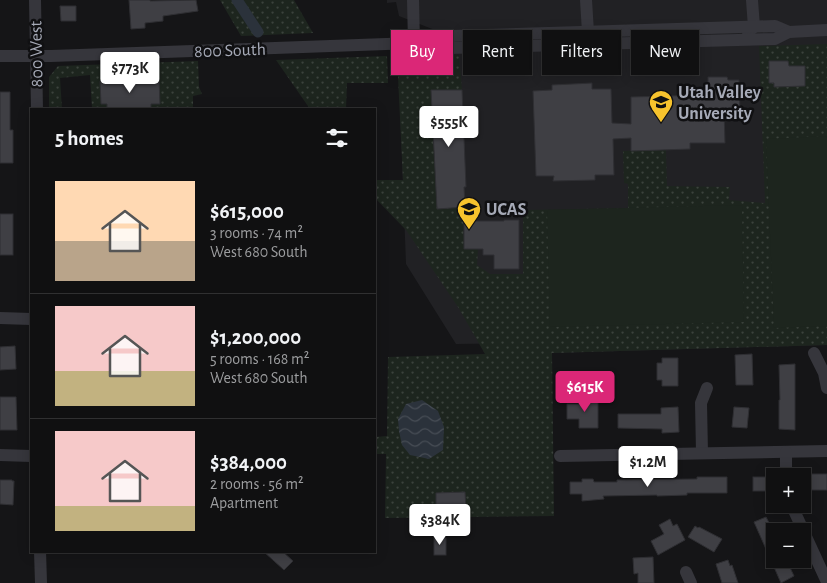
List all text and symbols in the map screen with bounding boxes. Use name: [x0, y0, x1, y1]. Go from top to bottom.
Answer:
street label: 800 West: [27, 20, 47, 87]
chip: Buy: [391, 30, 453, 75]
chip: Rent: [463, 30, 532, 75]
chip: Filters: [542, 30, 621, 75]
chip: New: [631, 30, 699, 75]
street label: 800 South: [194, 41, 266, 61]
pin: $773K: [95, 52, 165, 94]
text: $773K: [111, 60, 149, 76]
place label: Utah Valley University: [678, 84, 762, 123]
school or university icon: Utah Valley University: [648, 89, 674, 123]
pin: $555K: [414, 106, 484, 148]
text: $555K: [430, 114, 468, 130]
icon: filters: [323, 124, 351, 152]
text: 5 homes: [55, 128, 124, 149]
school or university icon: UCAS: [456, 196, 482, 230]
icon: home: [95, 201, 155, 261]
text: $615,000: [210, 201, 284, 222]
place label: UCAS: [486, 201, 527, 219]
text: 3 rooms · 74 m²: [210, 225, 303, 241]
text: West 680 South: [210, 244, 308, 260]
icon: home: [95, 326, 155, 386]
text: $1,200,000: [210, 327, 301, 348]
text: 5 rooms · 168 m²: [210, 351, 309, 367]
text: West 680 South: [210, 370, 308, 386]
pin: $615K: [550, 370, 620, 413]
text: $615K: [567, 379, 603, 395]
pin: $1.2M: [613, 446, 683, 488]
icon: home: [95, 451, 155, 511]
text: $384,000: [210, 452, 287, 473]
text: $1.2M: [630, 454, 666, 470]
map controls: [766, 468, 811, 568]
button: +: [766, 468, 811, 513]
text: 2 rooms · 56 m²: [210, 476, 304, 492]
text: Apartment: [210, 495, 278, 511]
pin: $384K: [405, 504, 475, 546]
text: $384K: [420, 512, 460, 528]
button: −: [766, 523, 811, 568]

